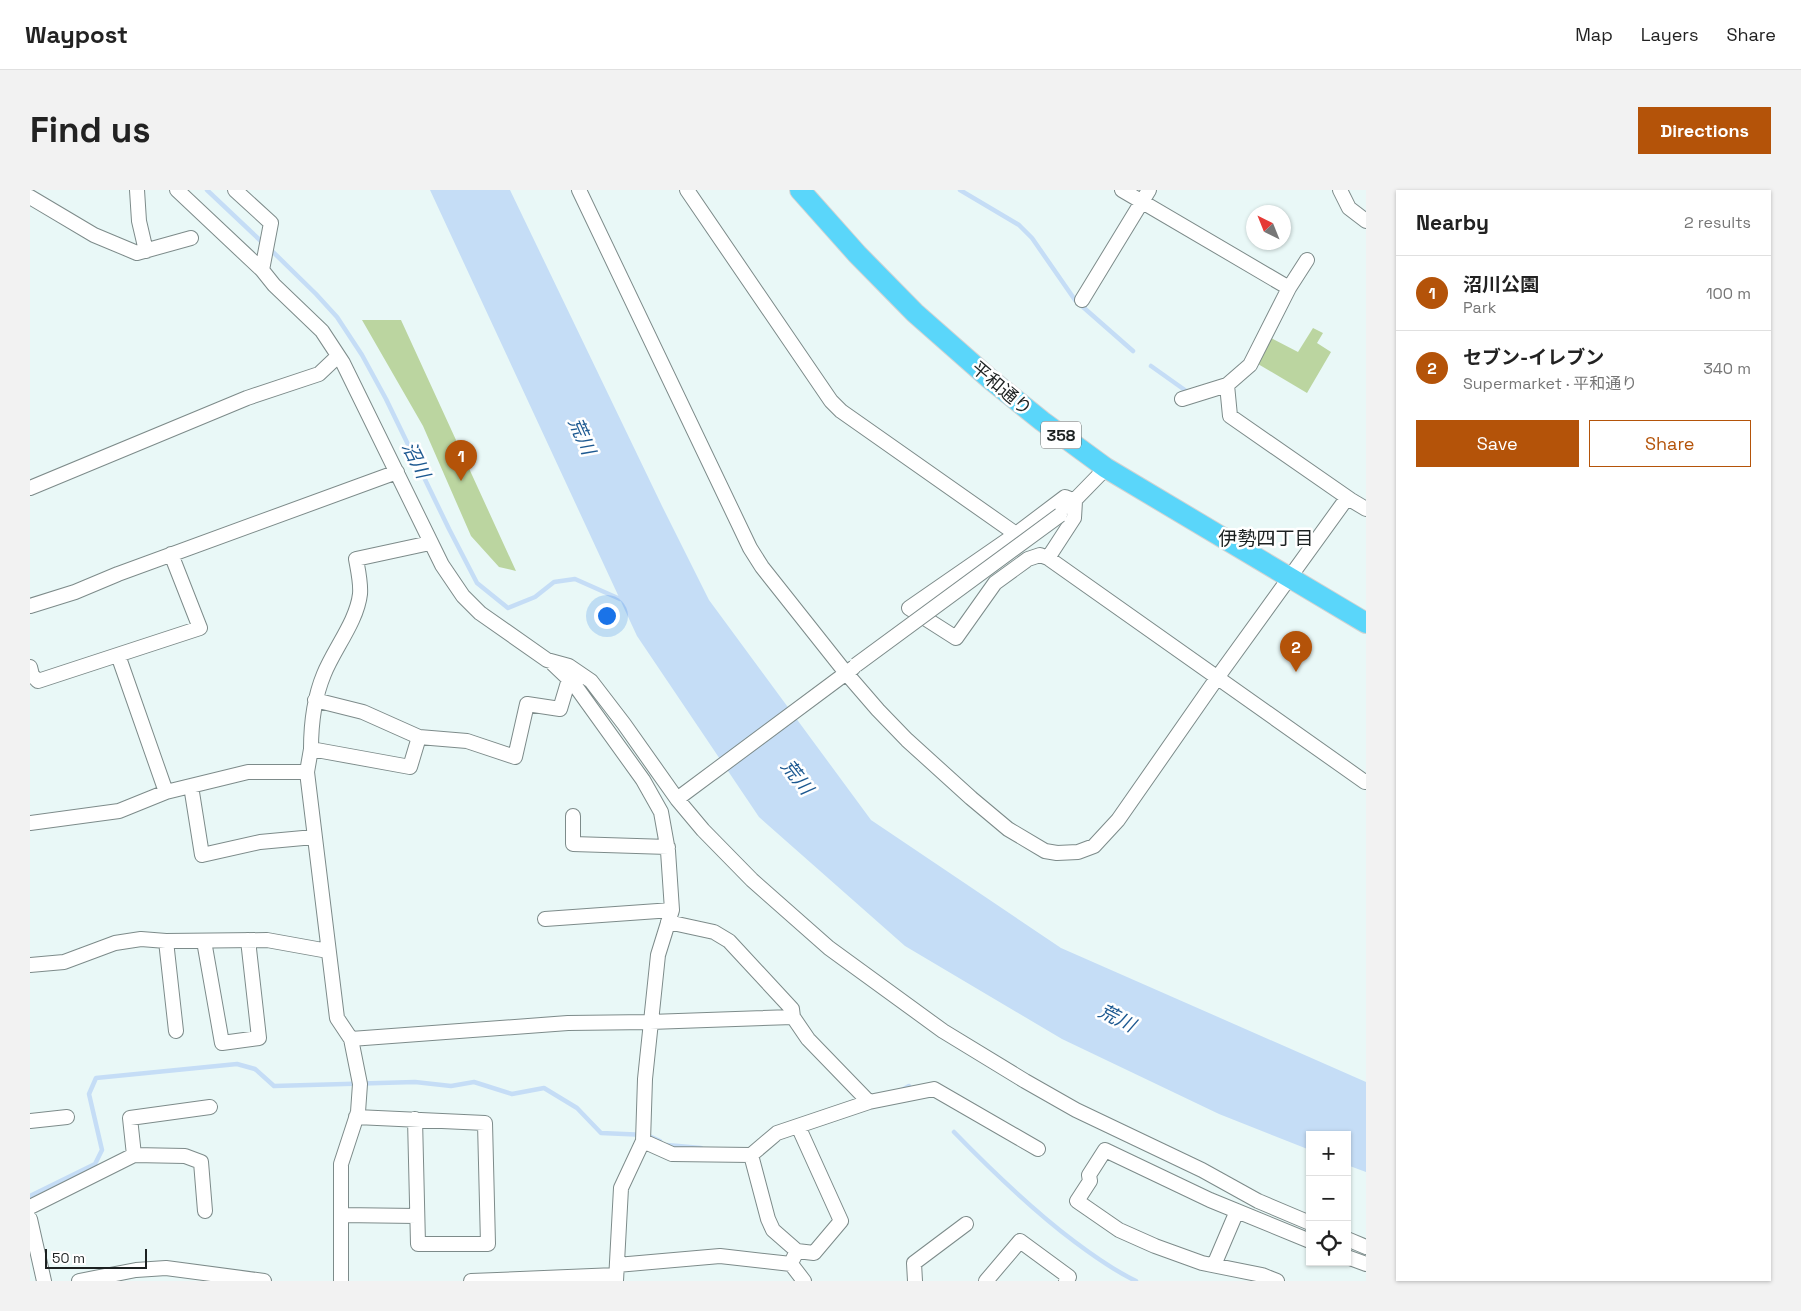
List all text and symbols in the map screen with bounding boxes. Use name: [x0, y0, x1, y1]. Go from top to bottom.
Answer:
text: Waypost: [25, 19, 128, 50]
text: Map: [1575, 23, 1613, 46]
text: Layers: [1641, 23, 1698, 46]
text: Share: [1726, 23, 1776, 46]
button: Directions: [1638, 107, 1771, 154]
text: Find us: [30, 108, 151, 152]
north arrow: [1246, 205, 1291, 250]
text: Nearby: [1416, 209, 1489, 236]
text: 2 results: [1684, 212, 1751, 233]
text: 沼川公園: [1463, 272, 1539, 297]
text: 1: [1428, 283, 1436, 304]
text: 100 m: [1706, 283, 1751, 304]
text: Park: [1463, 297, 1496, 318]
text: セブン-イレブン: [1463, 345, 1604, 370]
street label: 平和通り: [967, 356, 1037, 420]
text: 2: [1427, 358, 1437, 379]
text: 340 m: [1703, 358, 1751, 379]
text: Supermarket · 平和通り: [1463, 373, 1637, 394]
water label: 荒川: [563, 414, 602, 460]
button: Save: [1416, 420, 1579, 467]
button: Share: [1589, 420, 1751, 467]
road number: 358: [1041, 422, 1081, 448]
water label: 沼川: [396, 437, 436, 484]
pin: 1: [445, 440, 477, 481]
district label: 伊勢四丁目: [1218, 526, 1314, 551]
your location: [594, 603, 620, 629]
pin: 2: [1280, 631, 1312, 672]
water label: 荒川: [775, 754, 820, 801]
water label: 荒川: [1094, 998, 1141, 1039]
map controls: [1306, 1131, 1351, 1266]
button: +: [1306, 1131, 1351, 1176]
button: −: [1306, 1176, 1351, 1221]
button: locate: [1306, 1221, 1351, 1266]
scale bar: [45, 1246, 148, 1269]
text: 50 m: [52, 1249, 85, 1267]

